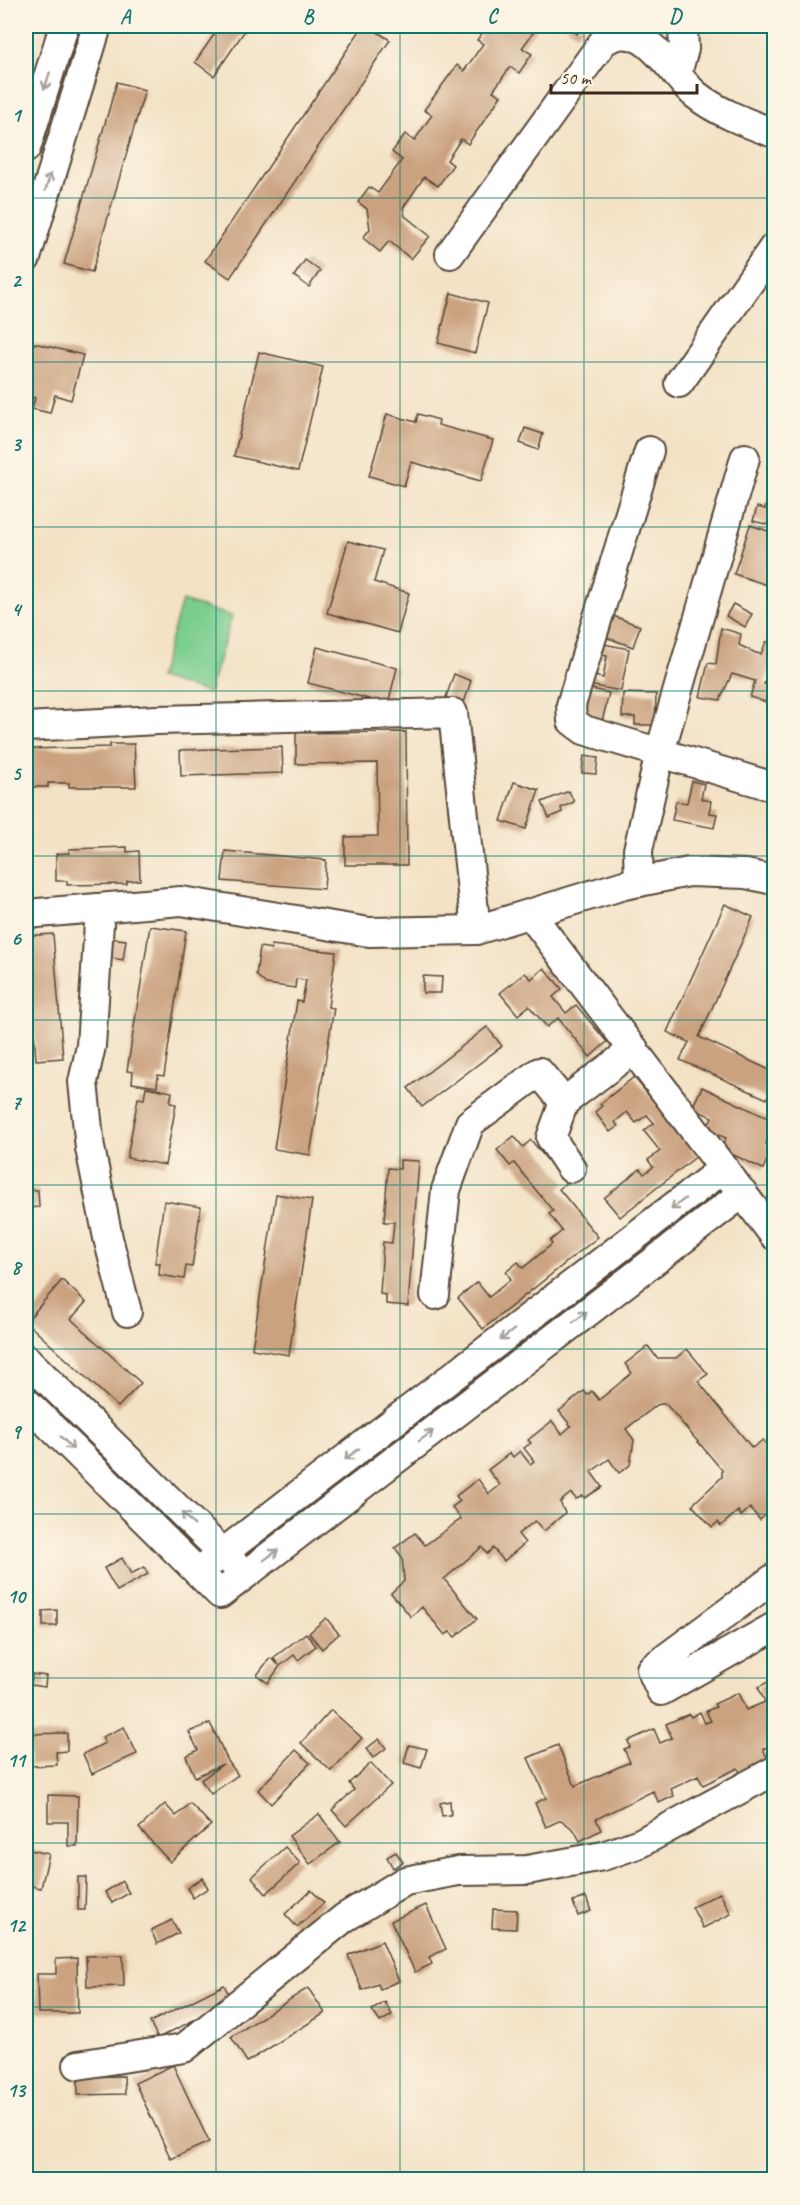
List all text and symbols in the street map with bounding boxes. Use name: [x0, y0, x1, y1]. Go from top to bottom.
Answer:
text: A: [120, 4, 132, 29]
text: B: [303, 4, 315, 29]
text: C: [487, 4, 499, 29]
text: D: [669, 4, 683, 29]
scale bar: [551, 57, 696, 95]
text: 50 m: [560, 67, 593, 89]
one-way arrow: [40, 71, 51, 90]
text: 1: [12, 103, 23, 128]
one-way arrow: [43, 173, 54, 192]
text: 2: [12, 268, 23, 293]
text: 3: [12, 432, 23, 457]
text: 4: [12, 597, 24, 622]
text: 5: [12, 761, 23, 786]
text: 6: [11, 926, 22, 951]
text: 7: [12, 1090, 23, 1115]
one-way arrow: [670, 1197, 686, 1210]
text: 8: [12, 1255, 24, 1280]
one-way arrow: [572, 1311, 588, 1324]
one-way arrow: [499, 1329, 515, 1342]
text: 9: [12, 1419, 23, 1444]
one-way arrow: [417, 1430, 433, 1443]
one-way arrow: [60, 1435, 75, 1450]
one-way arrow: [344, 1447, 360, 1460]
one-way arrow: [181, 1512, 196, 1526]
one-way arrow: [263, 1548, 279, 1561]
text: 10: [7, 1584, 27, 1609]
text: 11: [7, 1748, 27, 1773]
text: 12: [7, 1913, 27, 1938]
text: 13: [7, 2078, 27, 2103]

